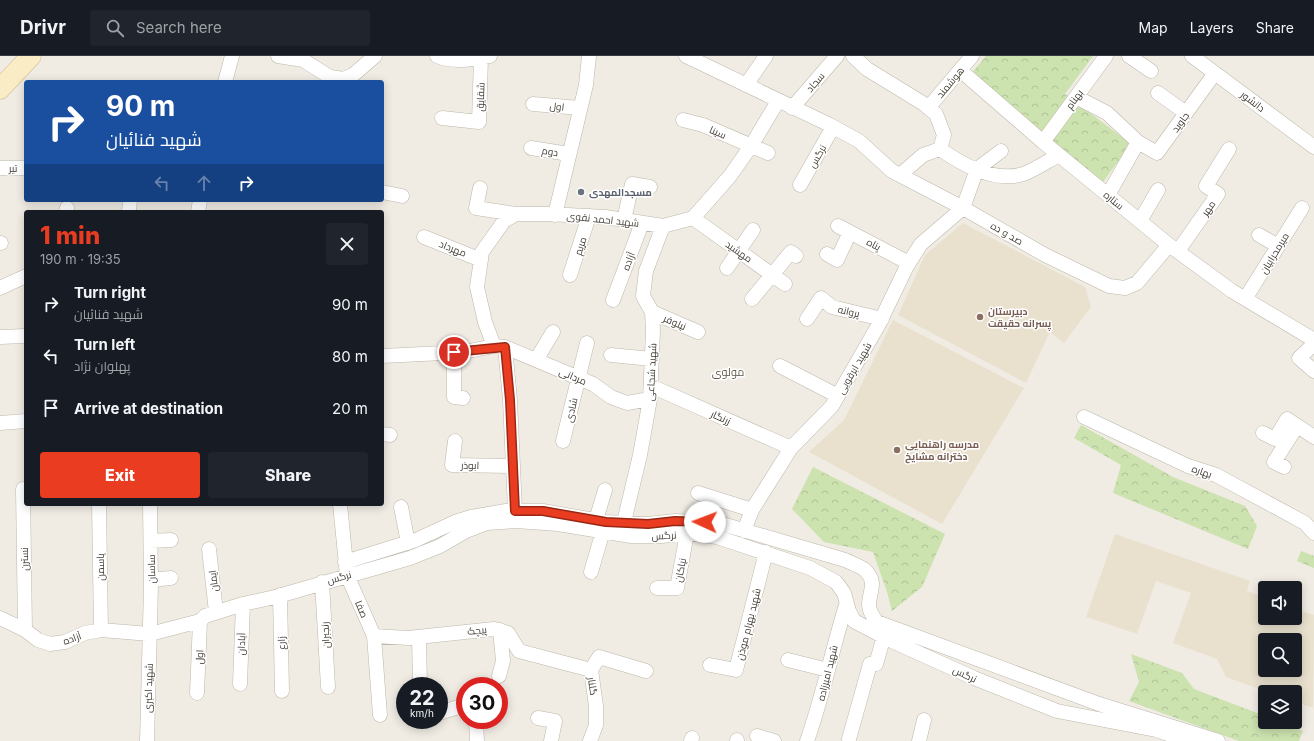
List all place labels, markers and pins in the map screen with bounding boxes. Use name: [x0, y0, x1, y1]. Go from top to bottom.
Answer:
place label: مسجدالمهدی: [589, 186, 652, 199]
marker: مسجدالمهدی: [576, 187, 586, 197]
place label: دبیرستان پسرانه حقیقت: [988, 305, 1052, 331]
marker: دبیرستان پسرانه حقیقت: [975, 312, 985, 322]
pin: [437, 335, 471, 369]
place label: مدرسه راهنمایی دخترانه مشایخ: [905, 438, 979, 464]
marker: مدرسه راهنمایی دخترانه مشایخ: [892, 445, 902, 455]

